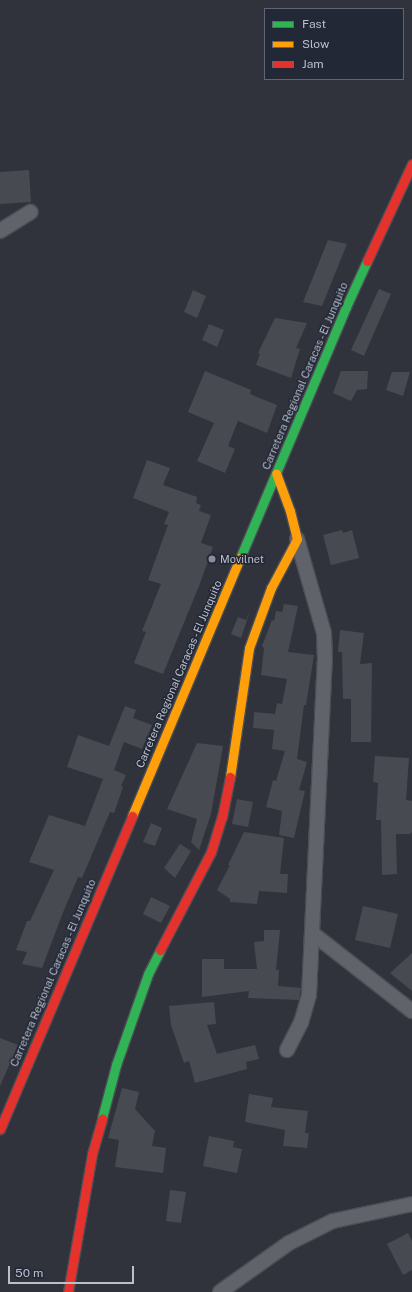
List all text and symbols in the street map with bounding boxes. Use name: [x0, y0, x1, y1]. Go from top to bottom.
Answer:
legend: [264, 8, 404, 80]
text: Fast: [302, 17, 326, 31]
text: Slow: [302, 37, 329, 51]
text: Jam: [302, 57, 324, 71]
street label: Carretera Regional Caracas - El Junquito: [259, 279, 351, 473]
place label: Movilnet: [220, 552, 264, 566]
marker: Movilnet: [207, 554, 217, 564]
street label: Carretera Regional Caracas - El Junquito: [133, 577, 225, 771]
street label: Carretera Regional Caracas - El Junquito: [7, 876, 99, 1070]
scale bar: [10, 1258, 136, 1284]
text: 50 m: [15, 1266, 43, 1280]

